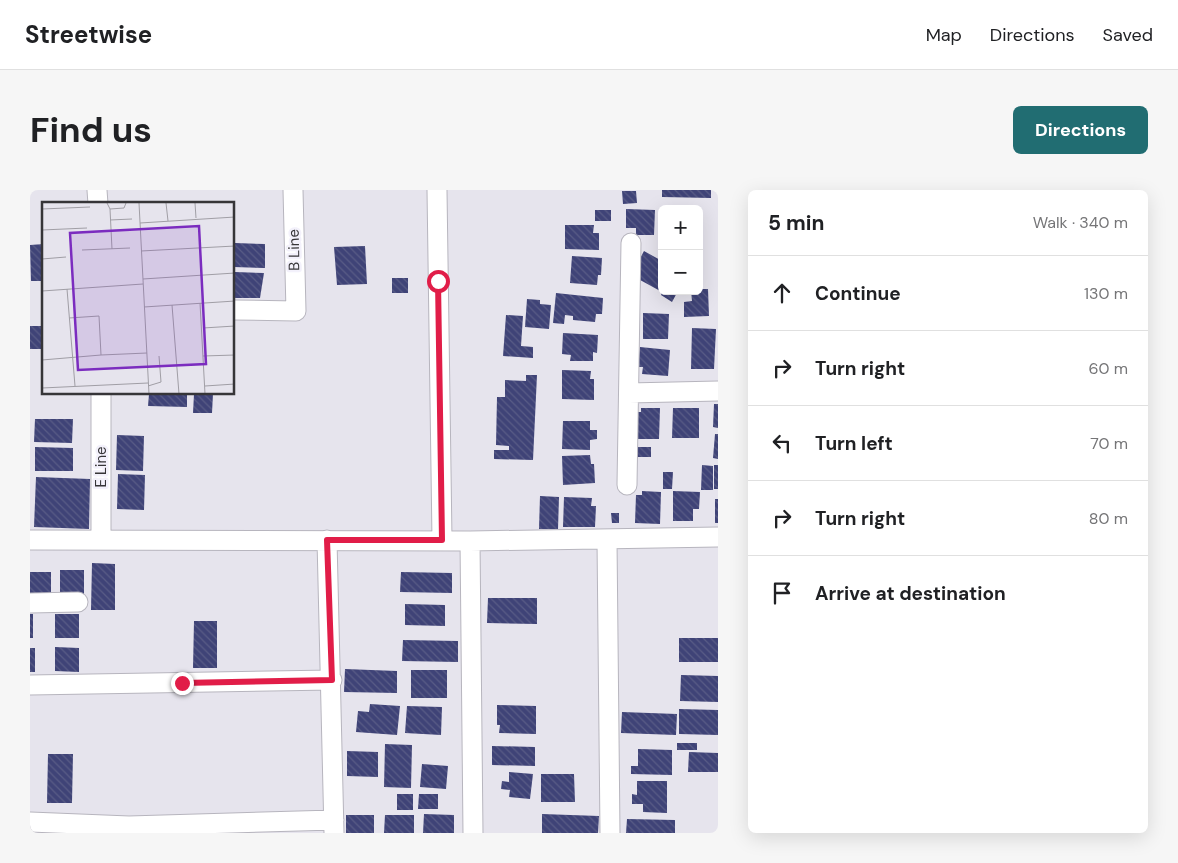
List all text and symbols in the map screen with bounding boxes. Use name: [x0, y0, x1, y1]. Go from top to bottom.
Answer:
text: Streetwise: [25, 19, 152, 50]
text: Map: [926, 23, 962, 47]
text: Directions: [990, 23, 1075, 47]
text: Saved: [1103, 23, 1153, 47]
button: Directions: [1013, 106, 1148, 154]
text: Find us: [30, 107, 152, 153]
inset map: [42, 202, 235, 395]
map controls: [658, 205, 703, 295]
button: +: [658, 205, 703, 250]
text: 5 min: [768, 209, 824, 237]
text: Walk · 340 m: [1033, 212, 1128, 233]
street label: B Line: [284, 229, 304, 271]
button: −: [658, 250, 703, 295]
route start: [427, 270, 450, 293]
icon: ahead: [768, 279, 796, 307]
text: Continue: [815, 281, 901, 306]
text: 130 m: [1084, 283, 1128, 304]
icon: right: [768, 354, 796, 382]
text: Turn right: [815, 356, 905, 381]
text: 60 m: [1088, 358, 1128, 379]
icon: left: [768, 429, 796, 457]
text: Turn left: [815, 431, 893, 456]
text: 70 m: [1090, 433, 1128, 454]
street label: E Line: [91, 446, 111, 488]
icon: right: [768, 504, 796, 532]
text: Turn right: [815, 506, 905, 531]
text: 80 m: [1089, 508, 1128, 529]
icon: arrive: [768, 579, 796, 607]
text: Arrive at destination: [815, 581, 1006, 606]
route end: [171, 672, 194, 695]

